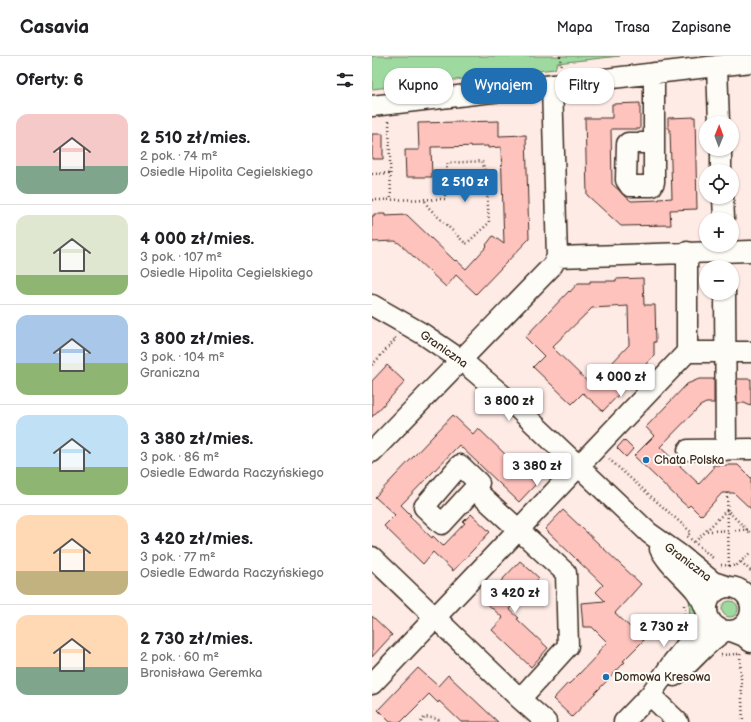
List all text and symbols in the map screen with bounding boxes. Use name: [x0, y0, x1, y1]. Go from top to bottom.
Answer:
text: Casavia: [20, 16, 89, 39]
text: Mapa: [557, 19, 593, 36]
text: Trasa: [615, 19, 650, 36]
text: Zapisane: [672, 19, 731, 36]
chip: Kupno: [384, 68, 453, 104]
chip: Wynajem: [461, 68, 547, 104]
chip: Filtry: [555, 68, 614, 104]
icon: filters: [334, 69, 356, 91]
text: Oferty: 6: [16, 70, 84, 90]
north arrow: [699, 116, 739, 156]
map controls: [699, 116, 739, 300]
text: 2 510 zł/mies.: [140, 128, 250, 148]
icon: home: [48, 130, 96, 178]
text: 2 pok. · 74 m²: [140, 148, 218, 164]
text: Osiedle Hipolita Cegielskiego: [140, 164, 313, 180]
button: locate: [699, 164, 739, 204]
pin: 2 510 zł: [424, 169, 506, 203]
text: 2 510 zł: [441, 174, 489, 190]
button: +: [699, 212, 739, 252]
text: 4 000 zł/mies.: [140, 229, 254, 249]
icon: home: [48, 231, 96, 279]
text: 3 pok. · 107 m²: [140, 249, 222, 265]
button: −: [699, 260, 739, 300]
text: Osiedle Hipolita Cegielskiego: [140, 265, 313, 281]
street label: Graniczna: [417, 327, 471, 371]
text: 3 800 zł/mies.: [140, 329, 254, 349]
icon: home: [48, 331, 96, 379]
text: 3 pok. · 104 m²: [140, 349, 225, 365]
pin: 4 000 zł: [580, 364, 662, 398]
text: Graniczna: [140, 365, 200, 381]
text: 4 000 zł: [596, 369, 646, 385]
pin: 3 800 zł: [468, 388, 550, 422]
text: 3 800 zł: [484, 393, 534, 409]
text: 3 380 zł/mies.: [140, 429, 253, 449]
icon: home: [48, 431, 96, 479]
text: 3 pok. · 86 m²: [140, 449, 219, 465]
pin: 3 380 zł: [496, 453, 578, 487]
place label: Chata Polska: [654, 453, 724, 468]
marker: Chata Polska: [641, 455, 651, 465]
text: 3 380 zł: [512, 458, 562, 474]
text: Osiedle Edwarda Raczyńskiego: [140, 465, 324, 481]
text: 3 420 zł/mies.: [140, 529, 253, 549]
icon: home: [48, 531, 96, 579]
street label: Graniczna: [661, 540, 714, 585]
text: 3 pok. · 77 m²: [140, 549, 216, 565]
text: Osiedle Edwarda Raczyńskiego: [140, 565, 324, 581]
pin: 3 420 zł: [474, 580, 556, 614]
text: 3 420 zł: [490, 585, 540, 601]
pin: 2 730 zł: [623, 614, 705, 648]
text: 2 730 zł: [639, 619, 689, 635]
text: 2 730 zł/mies.: [140, 629, 253, 649]
icon: home: [48, 631, 96, 679]
text: 2 pok. · 60 m²: [140, 649, 219, 665]
text: Bronisława Geremka: [140, 665, 262, 681]
place label: Domowa Kresowa: [614, 670, 711, 685]
marker: Domowa Kresowa: [601, 672, 611, 682]

